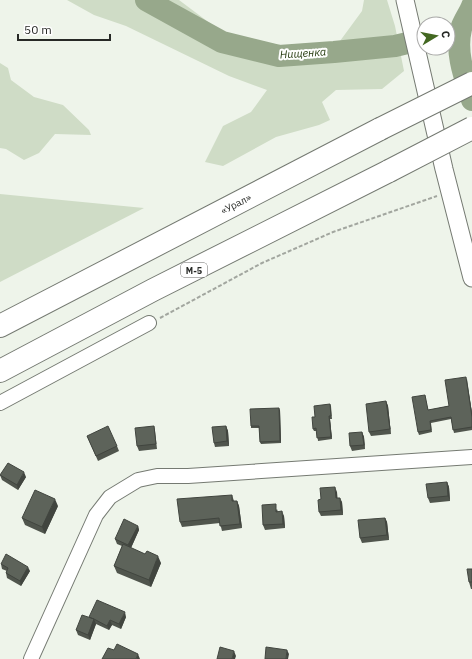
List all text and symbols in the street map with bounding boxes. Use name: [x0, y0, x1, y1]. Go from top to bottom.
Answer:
scale bar: [18, 16, 110, 42]
north arrow: [416, 16, 456, 56]
text: 50 m: [24, 22, 52, 37]
text: С: [438, 30, 453, 39]
water label: Нищенка: [279, 44, 327, 62]
street label: «Урал»: [219, 191, 253, 217]
road number: М-5: [181, 263, 207, 277]

